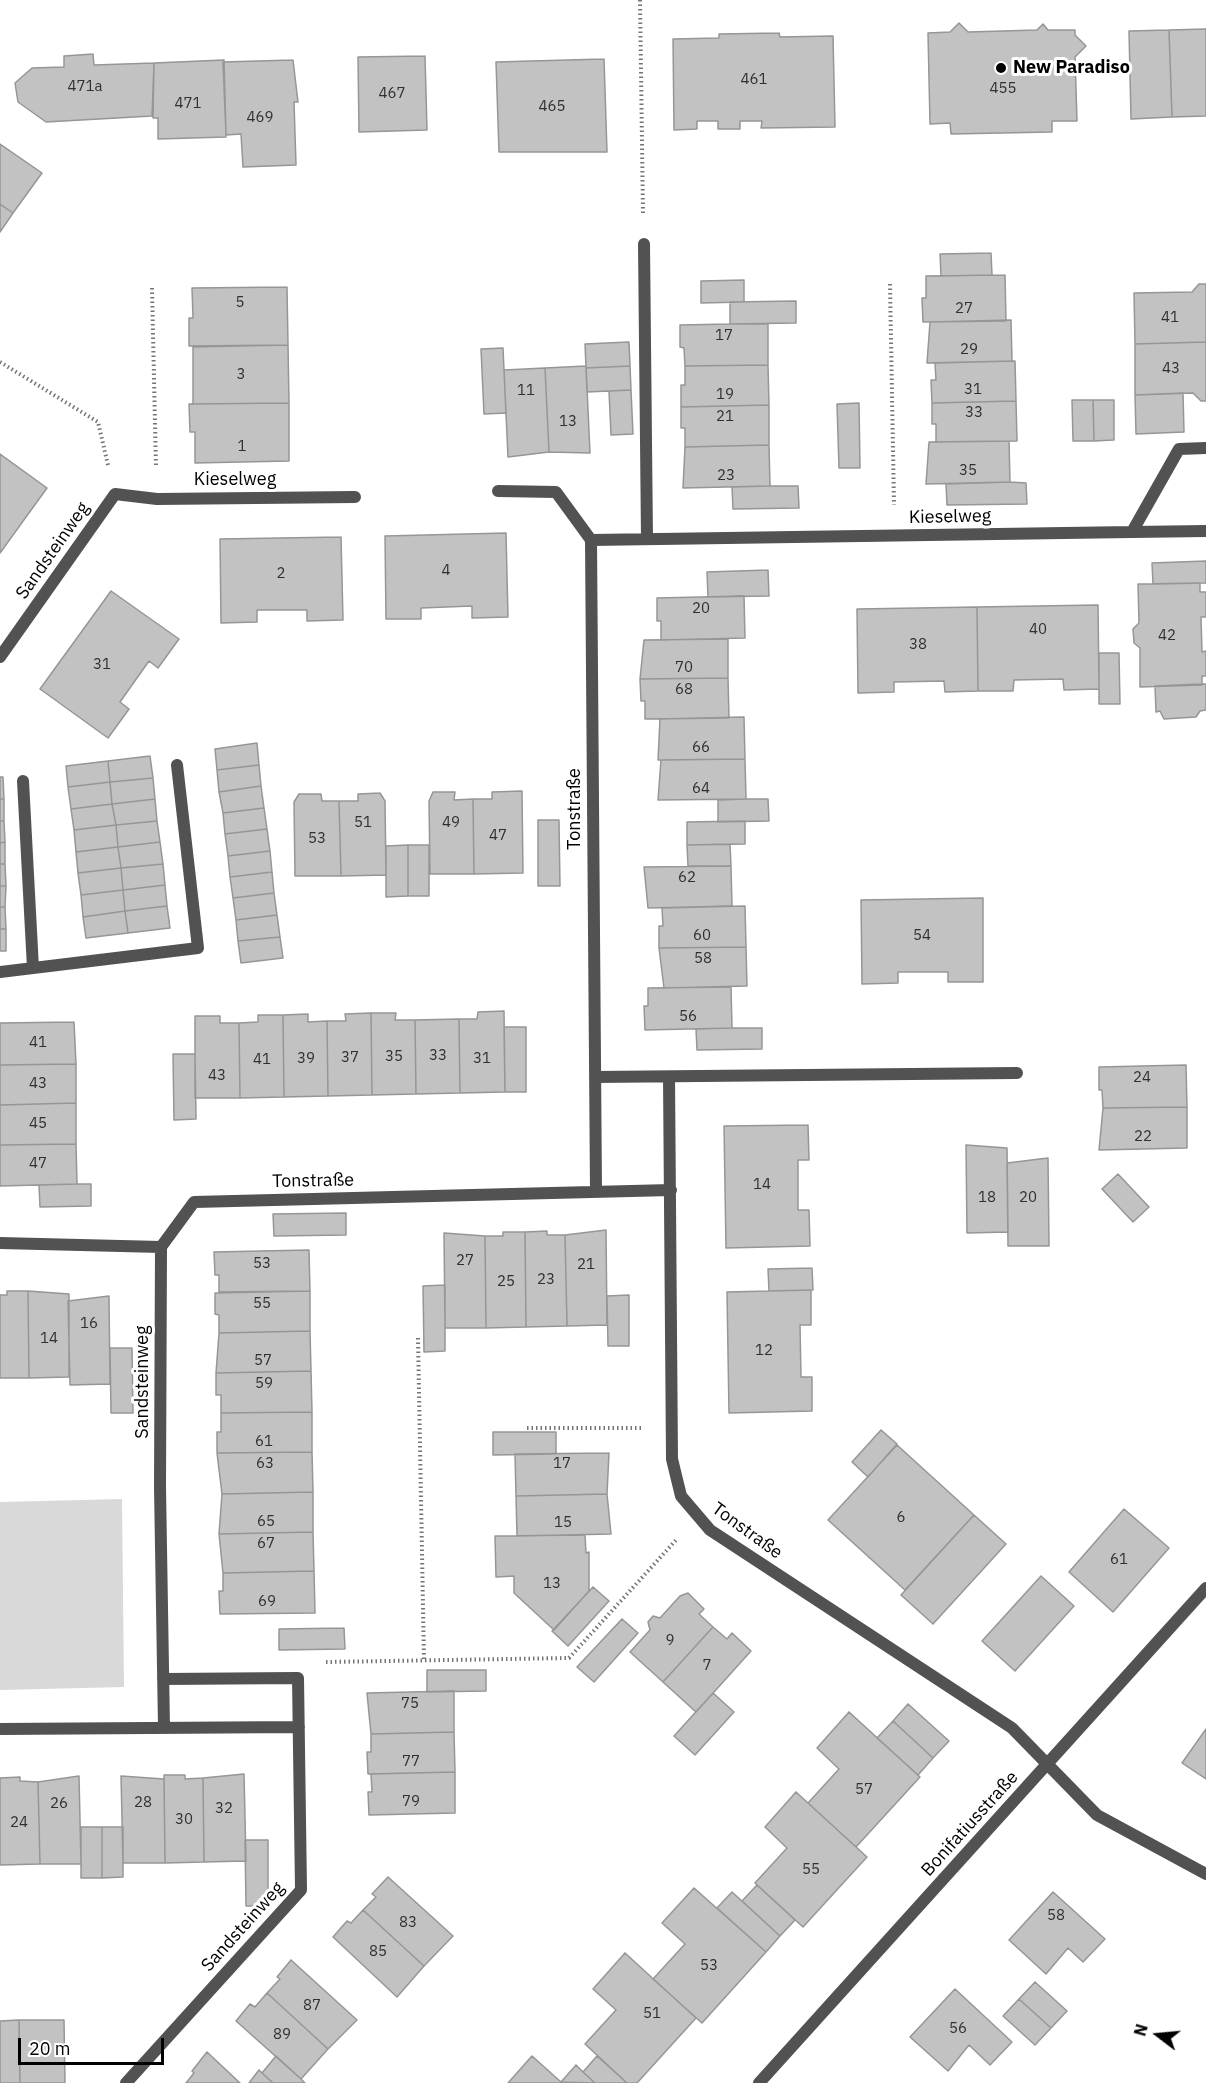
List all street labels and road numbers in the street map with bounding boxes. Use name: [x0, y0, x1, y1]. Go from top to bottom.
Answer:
street label: Kieselweg: [194, 469, 276, 491]
street label: Sandsteinweg: [12, 498, 94, 604]
street label: Kieselweg: [909, 505, 991, 529]
street label: Tonstraße: [564, 768, 586, 850]
street label: Tonstraße: [272, 1169, 354, 1193]
street label: Sandsteinweg: [132, 1325, 154, 1439]
street label: Tonstraße: [708, 1498, 786, 1564]
street label: Bonifatiusstraße: [917, 1767, 1023, 1881]
street label: Sandsteinweg: [197, 1878, 289, 1976]

